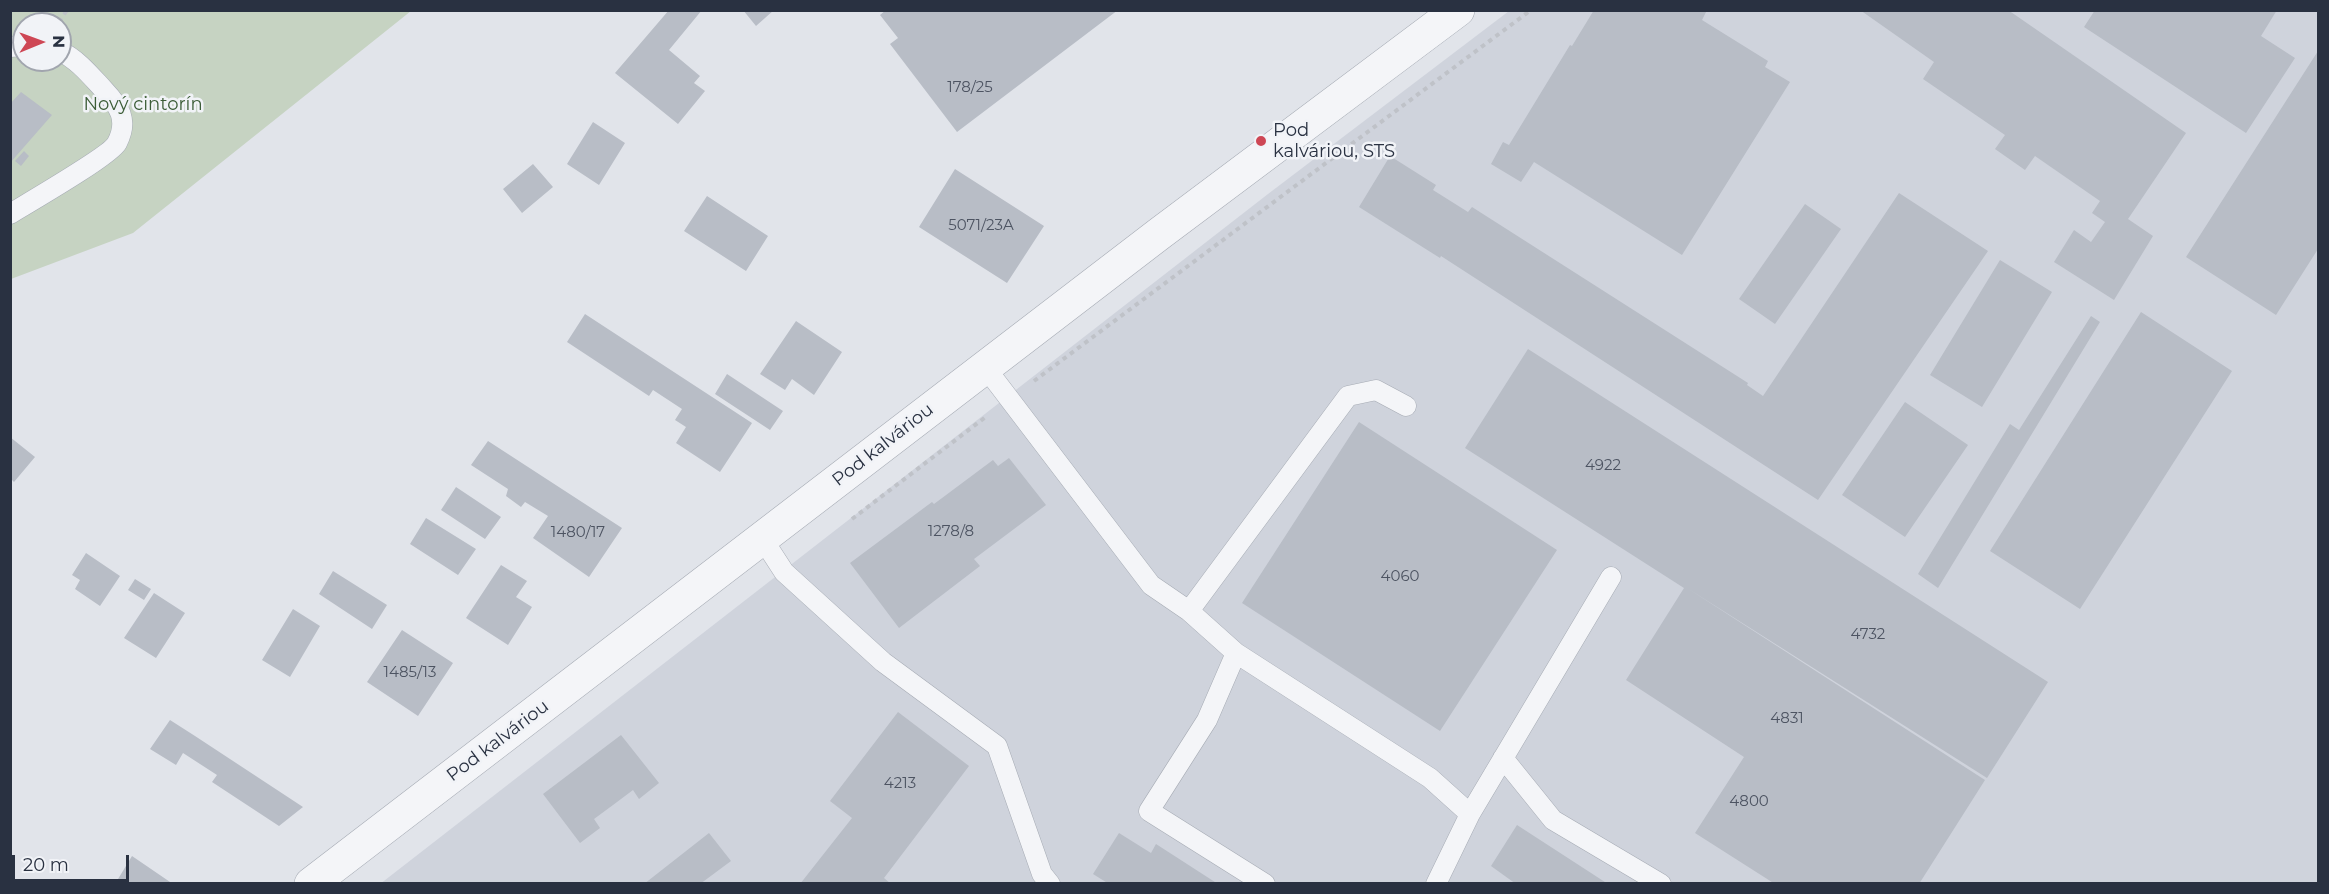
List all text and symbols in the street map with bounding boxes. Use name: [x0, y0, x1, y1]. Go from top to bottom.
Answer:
north arrow: [12, 12, 72, 72]
text: N: [49, 35, 68, 48]
house number: 178/25: [947, 79, 993, 97]
park label: Nový cintorín: [83, 94, 203, 116]
place label: Pod kalváriou, STS: [1273, 120, 1395, 162]
marker: Pod kalváriou, STS: [1254, 134, 1268, 148]
house number: 5071/23A: [948, 217, 1014, 235]
street label: Pod kalváriou: [828, 399, 938, 491]
house number: 4922: [1585, 457, 1621, 475]
house number: 1278/8: [928, 523, 974, 541]
house number: 1480/17: [551, 524, 605, 542]
house number: 4060: [1381, 568, 1419, 586]
house number: 4732: [1851, 626, 1885, 644]
house number: 1485/13: [384, 664, 436, 682]
street label: Pod kalváriou: [443, 696, 553, 786]
house number: 4831: [1770, 710, 1804, 728]
house number: 4213: [884, 775, 916, 793]
house number: 4800: [1729, 793, 1769, 811]
scale bar: [15, 843, 132, 881]
text: 20 m: [23, 854, 69, 876]

